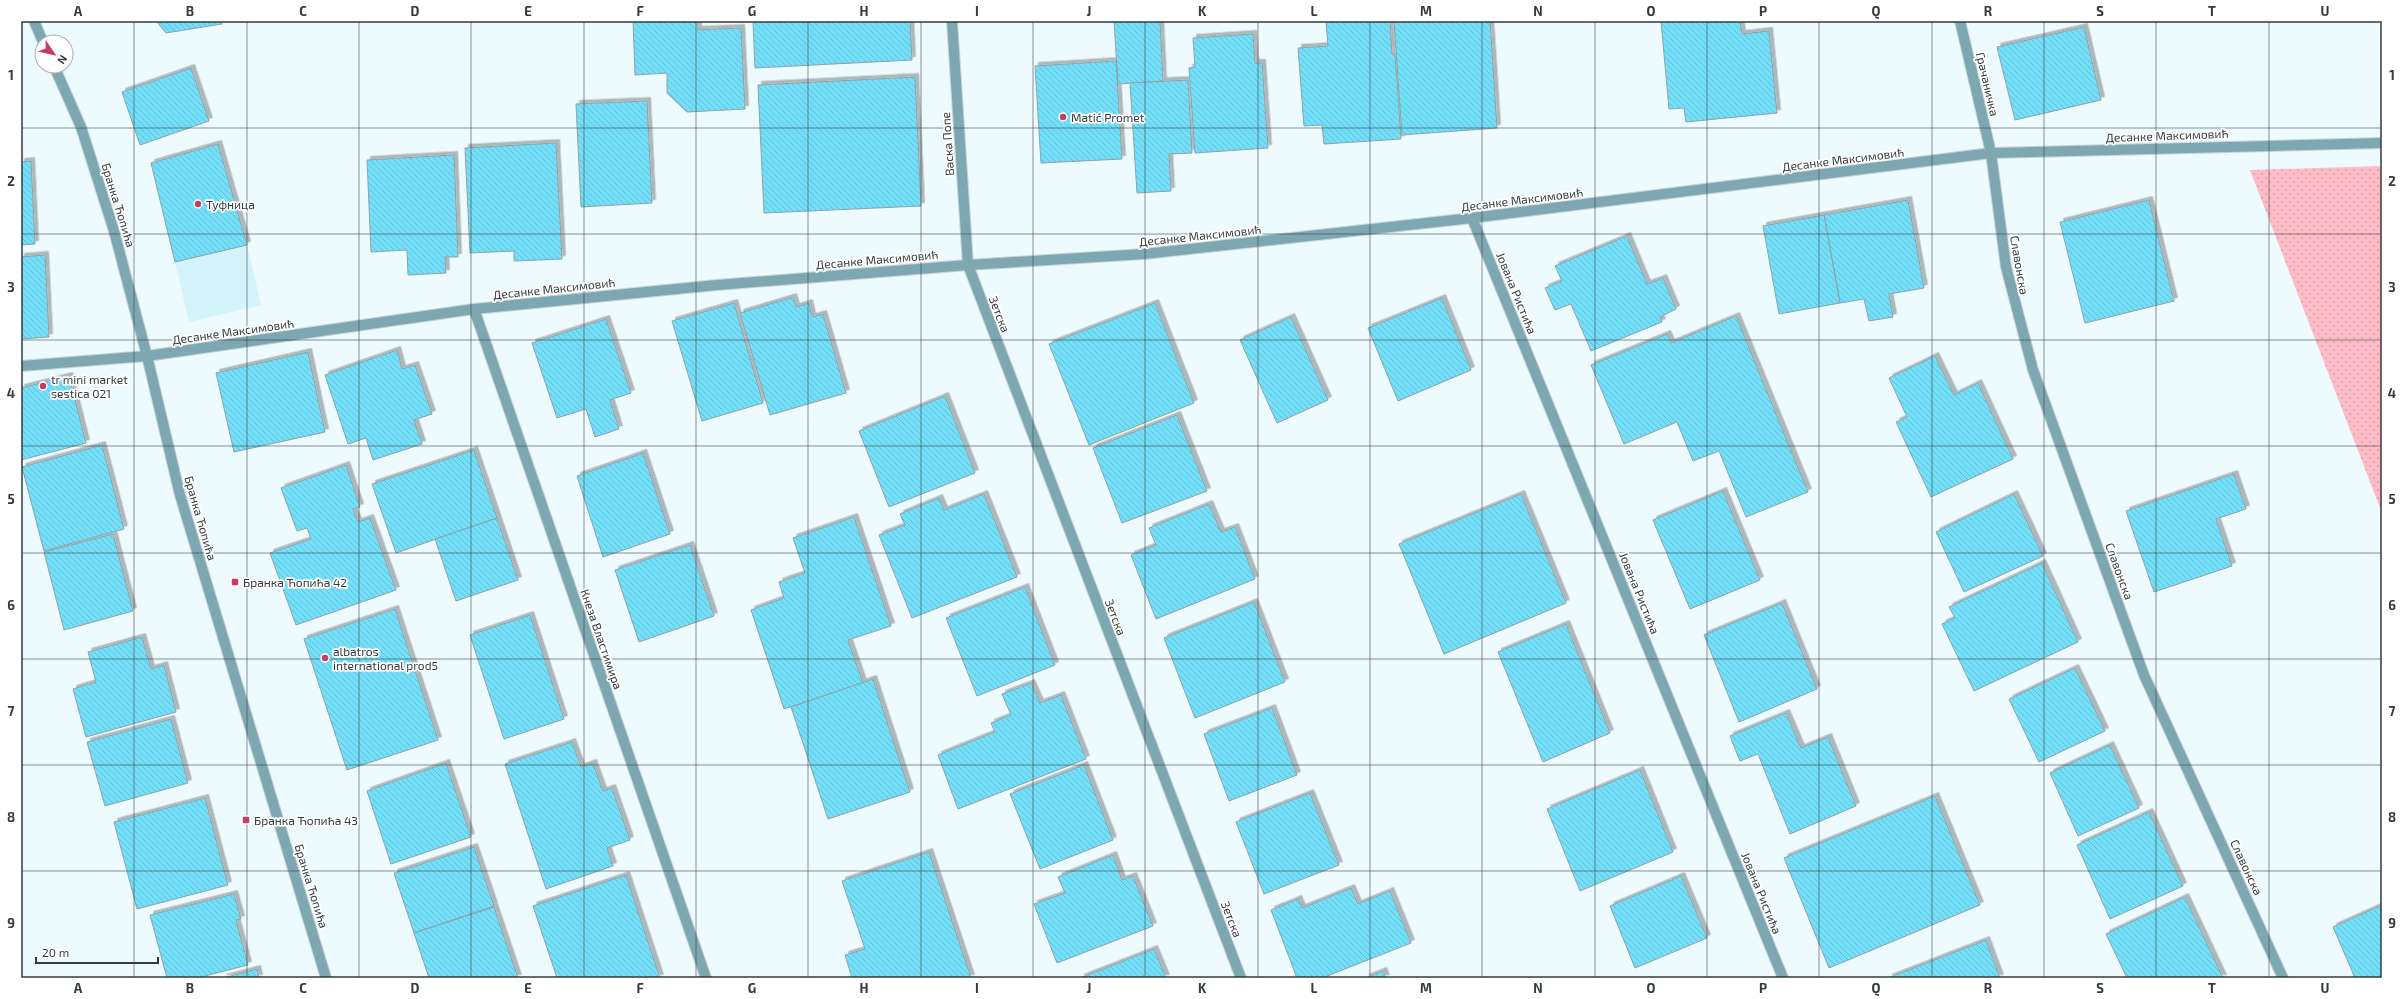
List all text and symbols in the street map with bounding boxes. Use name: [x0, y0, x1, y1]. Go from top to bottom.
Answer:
text: A: [74, 3, 83, 19]
text: B: [186, 3, 194, 19]
text: C: [299, 3, 307, 19]
text: D: [411, 3, 420, 19]
text: E: [524, 3, 532, 19]
text: F: [636, 3, 644, 19]
text: G: [748, 3, 756, 19]
text: H: [860, 3, 869, 19]
text: I: [975, 3, 979, 19]
text: J: [1087, 3, 1091, 19]
text: K: [1198, 3, 1207, 19]
text: L: [1311, 3, 1318, 19]
text: M: [1420, 3, 1432, 19]
text: N: [1533, 3, 1543, 19]
text: O: [1647, 3, 1656, 19]
text: P: [1759, 3, 1767, 19]
text: Q: [1872, 3, 1881, 20]
text: R: [1984, 3, 1993, 19]
text: S: [2096, 3, 2104, 19]
text: T: [2208, 3, 2216, 19]
text: U: [2321, 3, 2330, 19]
north arrow: [34, 34, 74, 74]
street label: Грачаничка: [1974, 51, 2002, 117]
text: N: [55, 53, 70, 67]
text: 1: [8, 67, 14, 83]
text: 1: [2389, 67, 2395, 83]
place label: Matić Promet: [1071, 110, 1145, 124]
street label: Васка Попе: [938, 112, 956, 176]
marker: Matić Promet: [1058, 112, 1068, 122]
street label: Десанке Максимовић: [2105, 126, 2229, 144]
street label: Десанке Максимовић: [1781, 145, 1905, 173]
street label: Бранка Ћопића: [100, 161, 138, 249]
text: 2: [7, 173, 15, 189]
text: 2: [2388, 173, 2396, 189]
street label: Десанке Максимовић: [1460, 185, 1584, 213]
place label: Туфница: [206, 197, 255, 212]
marker: Туфница: [193, 199, 203, 209]
street label: Десанке Максимовић: [1138, 222, 1262, 248]
street label: Славонска: [2008, 234, 2032, 296]
street label: Десанке Максимовић: [815, 247, 939, 271]
street label: Јована Ристића: [1494, 250, 1540, 336]
street label: Десанке Максимовић: [492, 275, 616, 301]
text: 3: [7, 279, 15, 295]
text: 3: [2388, 279, 2396, 295]
street label: Зетска: [987, 294, 1013, 334]
street label: Десанке Максимовић: [171, 316, 295, 346]
place label: tr mini market sestica 021: [51, 372, 128, 400]
marker: tr mini market sestica 021: [38, 381, 48, 391]
text: 4: [7, 385, 15, 401]
text: 4: [2388, 385, 2396, 401]
street label: Бранка Ћопића: [182, 474, 220, 562]
text: 5: [7, 491, 15, 507]
text: 5: [2388, 491, 2396, 507]
street label: Славонска: [2103, 541, 2137, 601]
street label: Јована Ристића: [1617, 550, 1663, 636]
place label: Бранка Ћопића 42: [243, 575, 347, 589]
marker: Бранка Ћопића 42: [230, 577, 240, 587]
street label: Кнеза Властимира: [578, 587, 626, 691]
text: 6: [7, 597, 15, 613]
street label: Зетска: [1103, 597, 1129, 637]
text: 6: [2388, 597, 2396, 613]
place label: albatros international prod5: [333, 644, 438, 672]
marker: albatros international prod5: [320, 653, 330, 663]
text: 7: [8, 703, 15, 719]
text: 7: [2389, 703, 2396, 719]
text: 8: [7, 809, 15, 825]
text: 8: [2388, 809, 2396, 825]
place label: Бранка Ћопића 43: [254, 813, 358, 827]
marker: Бранка Ћопића 43: [241, 815, 251, 825]
street label: Славонска: [2228, 837, 2266, 897]
street label: Бранка Ћопића: [293, 842, 331, 930]
street label: Јована Ристића: [1739, 850, 1785, 936]
street label: Зетска: [1219, 899, 1245, 939]
text: 9: [7, 915, 15, 931]
text: 9: [2388, 915, 2396, 931]
scale bar: [36, 939, 158, 965]
text: 20 m: [42, 945, 69, 959]
text: A: [74, 980, 83, 996]
text: B: [186, 980, 194, 996]
text: C: [299, 980, 307, 996]
text: D: [411, 980, 420, 996]
text: E: [524, 980, 532, 996]
text: F: [636, 980, 644, 996]
text: G: [748, 980, 756, 996]
text: H: [860, 980, 869, 996]
text: I: [975, 980, 979, 996]
text: J: [1087, 980, 1091, 996]
text: K: [1198, 980, 1207, 996]
text: L: [1311, 980, 1318, 996]
text: M: [1420, 980, 1432, 996]
text: N: [1533, 980, 1543, 996]
text: O: [1647, 980, 1656, 996]
text: P: [1759, 980, 1767, 996]
text: Q: [1872, 980, 1881, 997]
text: R: [1984, 980, 1993, 996]
text: S: [2096, 980, 2104, 996]
text: T: [2208, 980, 2216, 996]
text: U: [2321, 980, 2330, 996]

